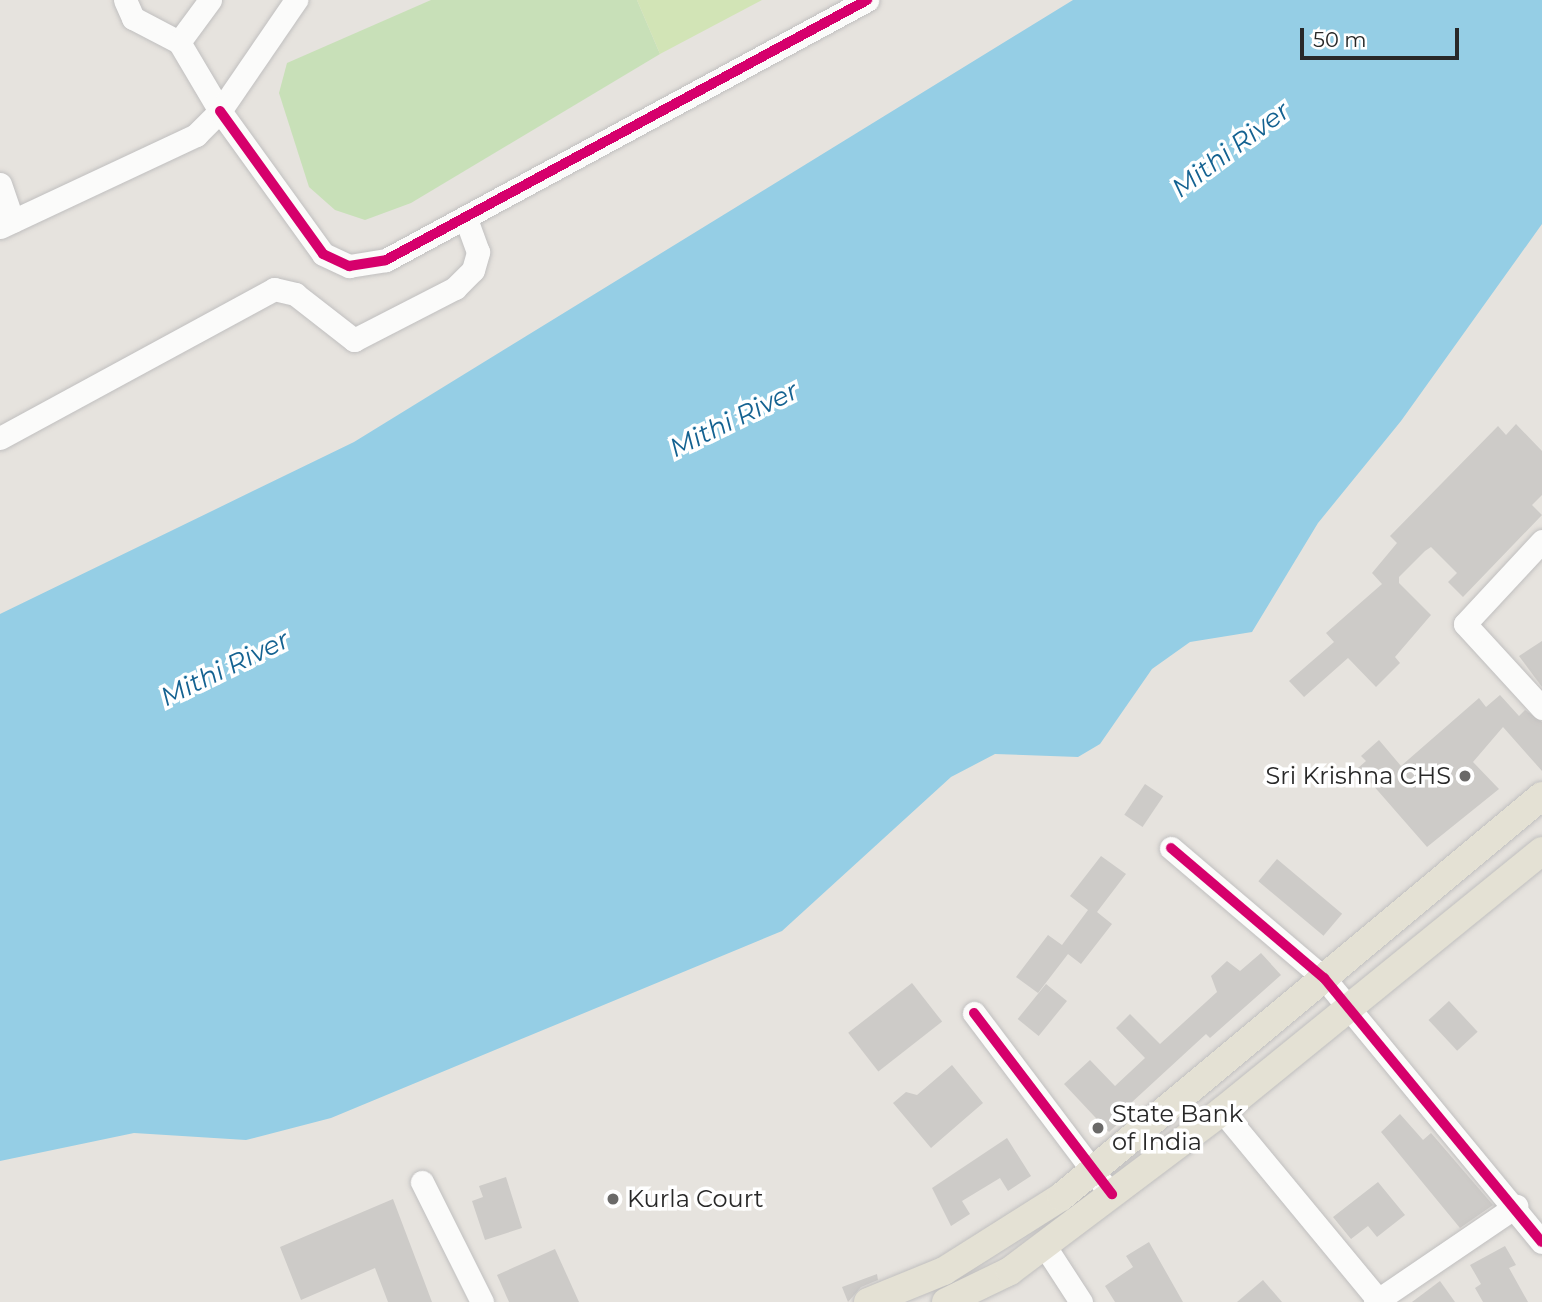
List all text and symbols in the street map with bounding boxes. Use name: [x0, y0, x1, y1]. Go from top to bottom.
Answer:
scale bar: [1304, 14, 1463, 58]
text: 50 m: [1313, 27, 1367, 52]
water label: Mithi River: [1166, 96, 1296, 204]
water label: Mithi River: [665, 375, 803, 465]
water label: Mithi River: [156, 624, 294, 714]
place label: Sri Krishna CHS: [1265, 762, 1451, 790]
marker: Sri Krishna CHS: [1457, 768, 1473, 784]
place label: State Bank of India: [1112, 1100, 1243, 1156]
marker: State Bank of India: [1090, 1120, 1106, 1136]
place label: Kurla Court: [627, 1185, 763, 1213]
marker: Kurla Court: [605, 1191, 621, 1207]

